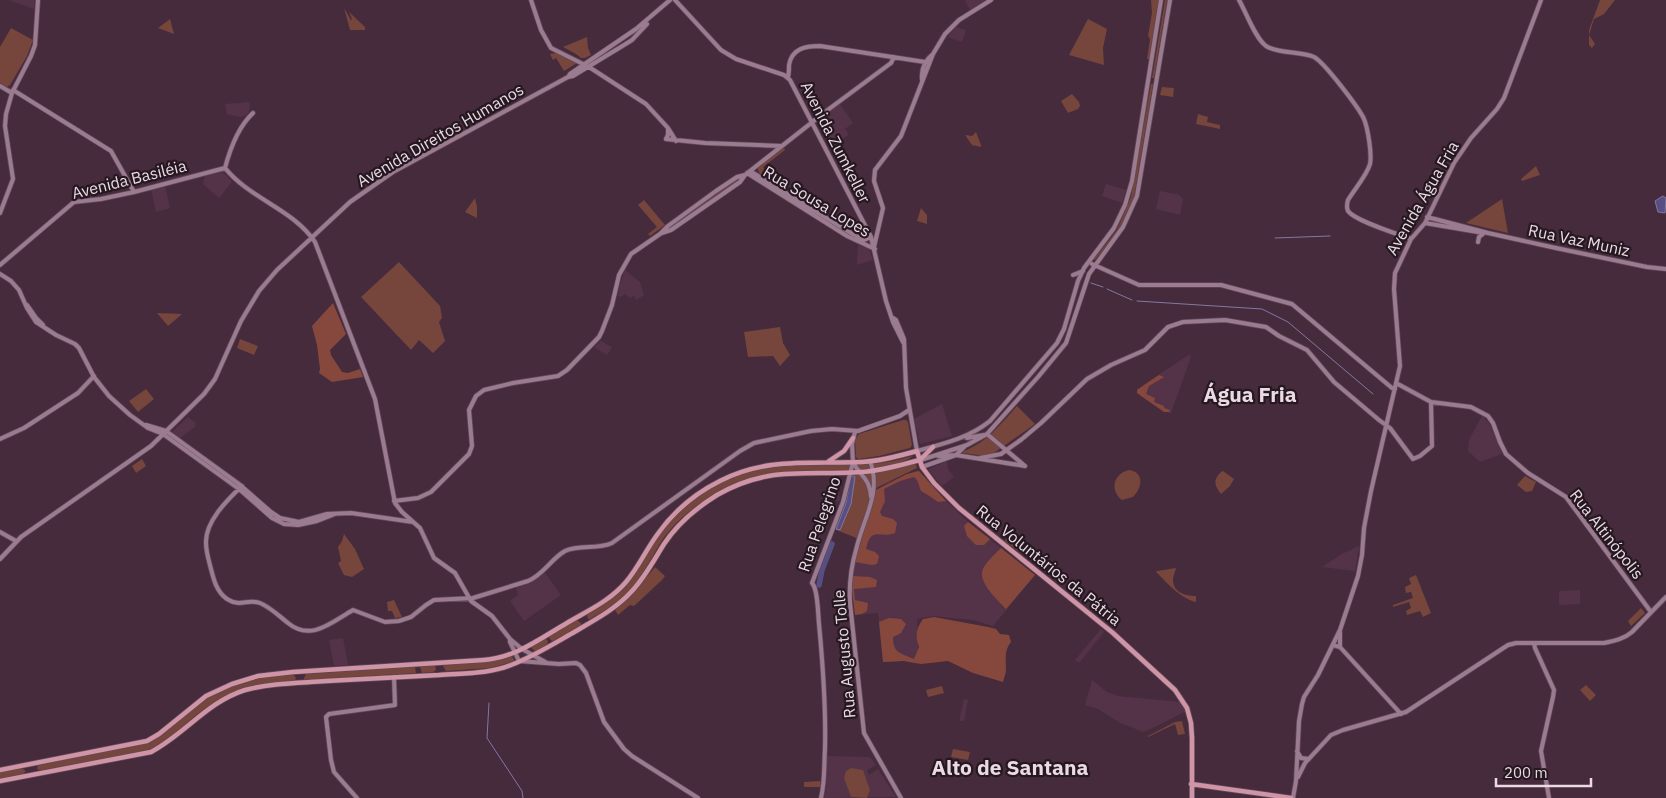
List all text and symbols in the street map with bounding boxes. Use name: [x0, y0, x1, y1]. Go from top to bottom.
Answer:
street label: Avenida Zumkeller: [797, 78, 875, 206]
street label: Avenida Direitos Humanos: [353, 79, 527, 191]
street label: Avenida Água Fria: [1380, 137, 1463, 259]
street label: Avenida Basiléia: [70, 155, 189, 203]
street label: Rua Sousa Lopes: [760, 161, 874, 241]
street label: Rua Vaz Muniz: [1526, 219, 1632, 261]
district label: Água Fria: [1203, 380, 1297, 408]
street label: Rua Pelegrino: [793, 474, 845, 574]
street label: Rua Altinópolis: [1566, 485, 1648, 583]
street label: Rua Voluntários da Pátria: [972, 500, 1126, 630]
street label: Rua Augusto Tolle: [828, 589, 860, 719]
district label: Alto de Santana: [932, 753, 1089, 781]
scale bar: [1496, 756, 1591, 788]
text: 200 m: [1504, 763, 1548, 782]

